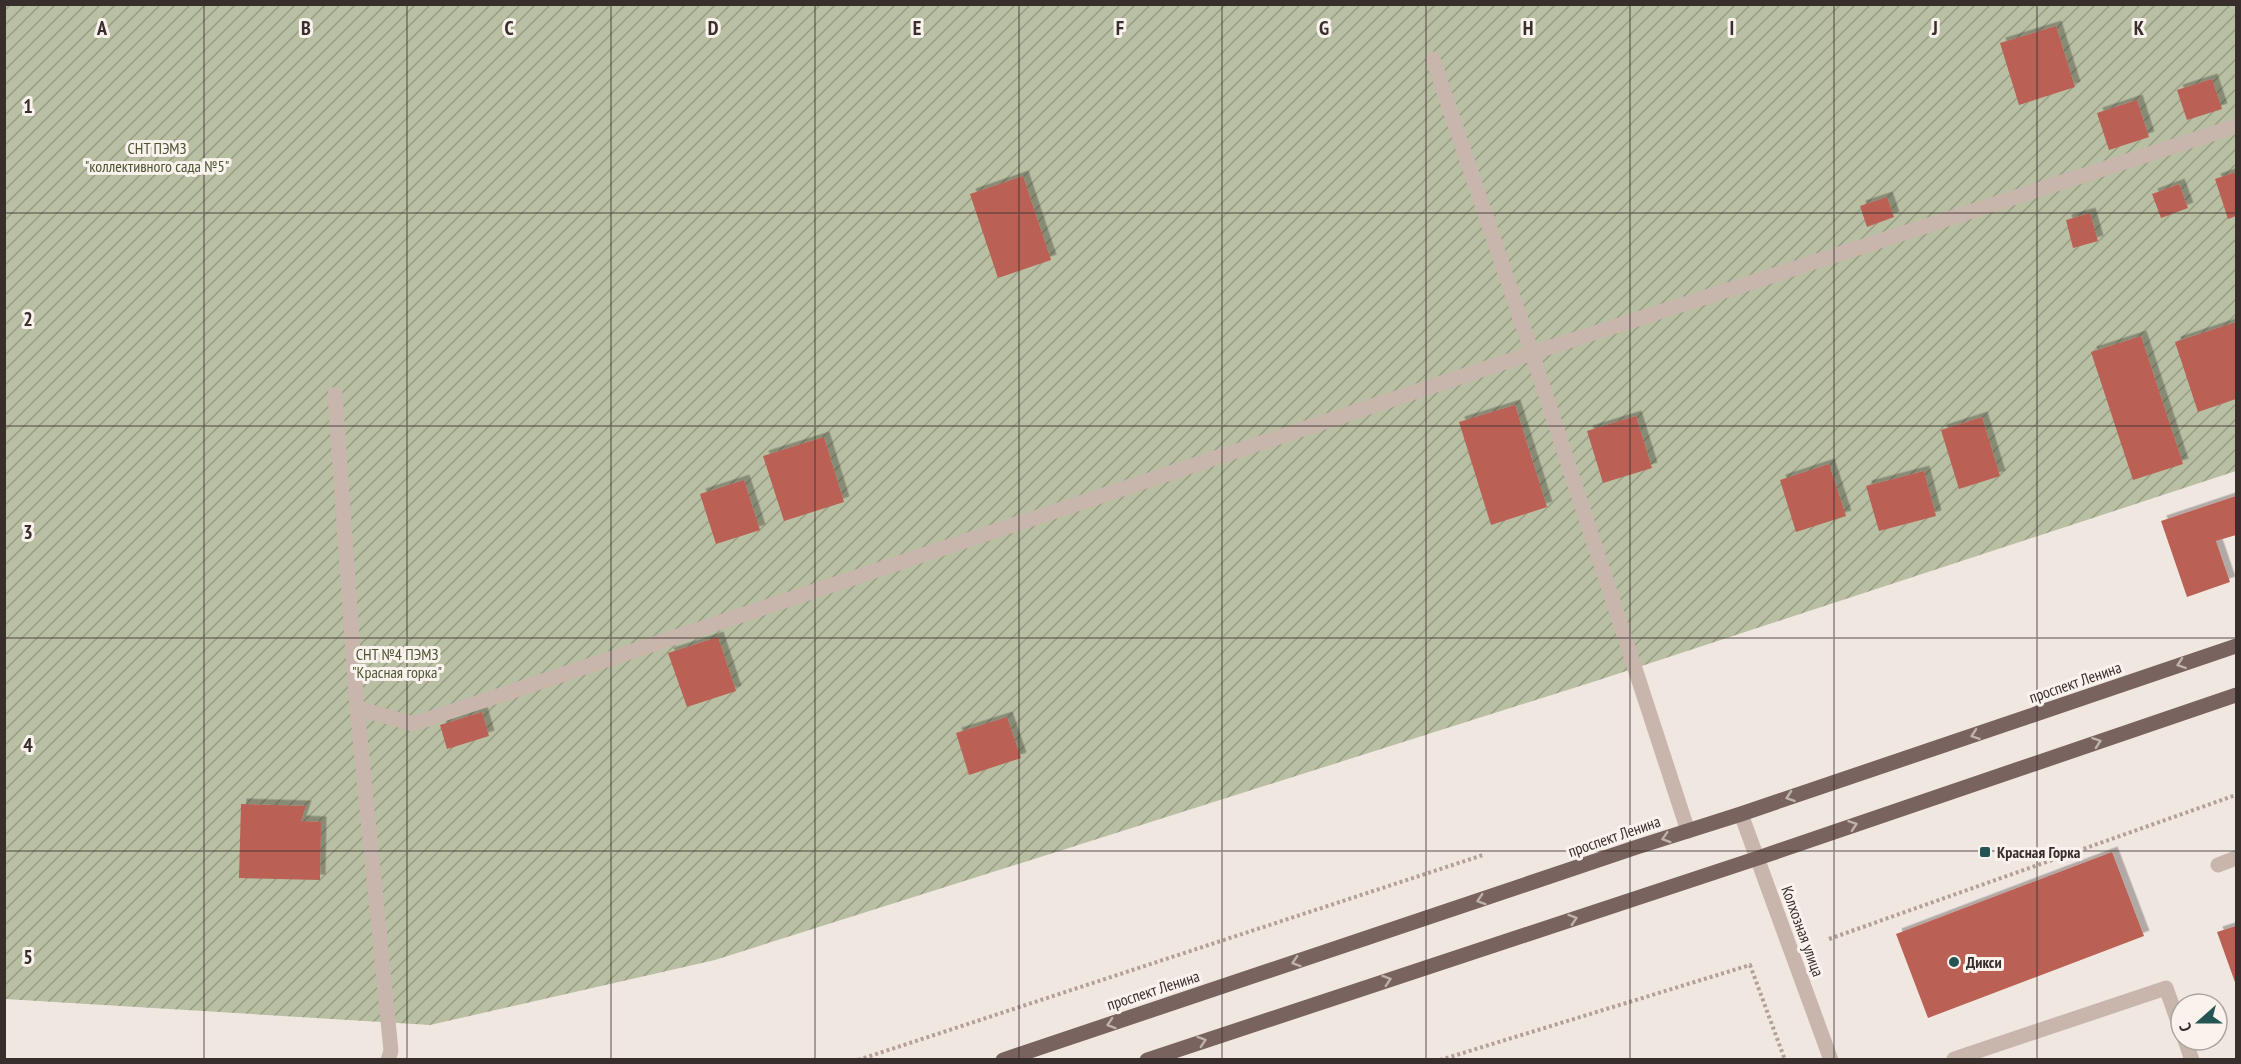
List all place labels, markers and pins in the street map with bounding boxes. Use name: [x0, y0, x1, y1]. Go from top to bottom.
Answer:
place label: Красная Горка: [1997, 842, 2081, 862]
marker: Красная Горка: [1978, 845, 1992, 859]
place label: Дикси: [1966, 952, 2002, 972]
marker: Дикси: [1947, 955, 1961, 969]

